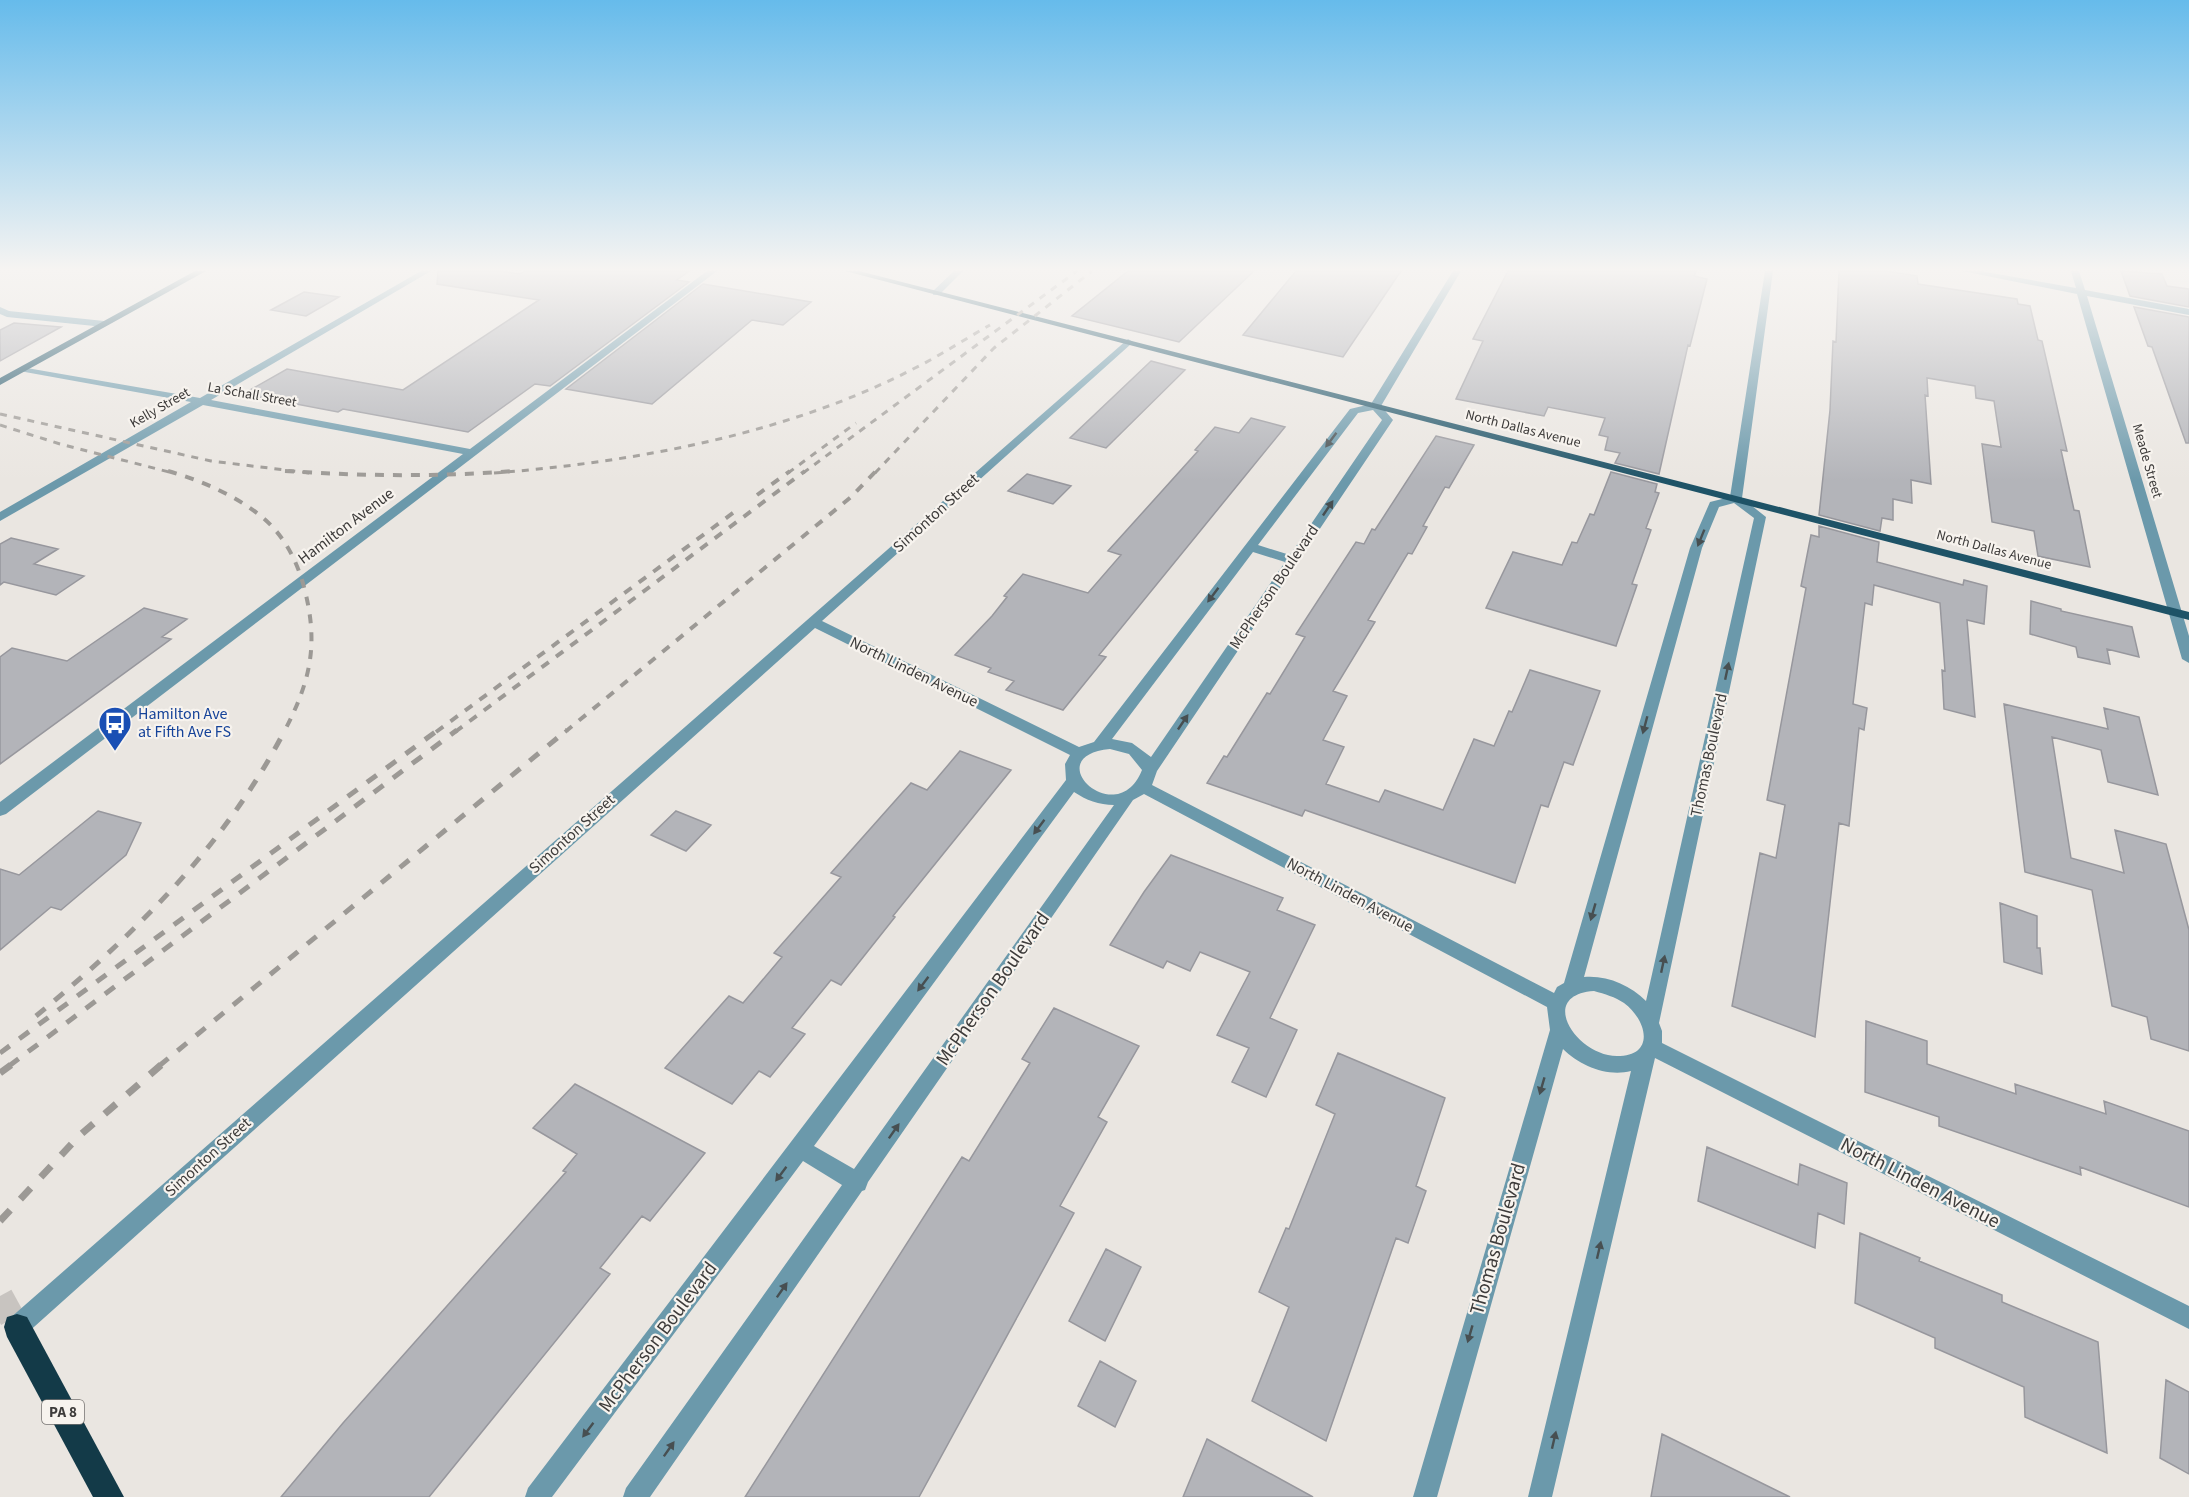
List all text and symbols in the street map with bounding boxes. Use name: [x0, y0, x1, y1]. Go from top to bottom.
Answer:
street label: La Schall Street: [206, 377, 298, 413]
street label: Kelly Street: [126, 383, 194, 433]
street label: North Dallas Avenue: [1463, 405, 1583, 453]
street label: Meade Street: [2127, 421, 2167, 501]
one-way arrow: [1326, 433, 1338, 448]
street label: Simonton Street: [888, 468, 984, 558]
street label: Hamilton Avenue: [293, 483, 399, 569]
one-way arrow: [1322, 500, 1333, 516]
street label: McPherson Boulevard: [1224, 520, 1324, 654]
street label: North Dallas Avenue: [1934, 525, 2054, 575]
one-way arrow: [1695, 529, 1705, 547]
one-way arrow: [1207, 587, 1219, 603]
street label: North Linden Avenue: [846, 631, 982, 713]
one-way arrow: [1723, 662, 1733, 680]
street label: Thomas Boulevard: [1685, 691, 1733, 819]
place label: Hamilton Ave at Fifth Ave FS: [138, 703, 231, 743]
bus stop icon: Hamilton Ave at Fifth Ave FS: [97, 705, 133, 752]
one-way arrow: [1177, 714, 1189, 730]
one-way arrow: [1640, 716, 1649, 734]
street label: Simonton Street: [524, 789, 620, 879]
one-way arrow: [1033, 819, 1045, 834]
street label: North Linden Avenue: [1283, 852, 1417, 938]
one-way arrow: [1587, 903, 1597, 921]
street label: McPherson Boulevard: [929, 906, 1057, 1072]
one-way arrow: [1659, 955, 1669, 973]
one-way arrow: [917, 976, 929, 991]
one-way arrow: [1537, 1077, 1546, 1095]
street label: Simonton Street: [160, 1112, 256, 1202]
one-way arrow: [888, 1123, 900, 1139]
street label: North Linden Avenue: [1835, 1131, 2005, 1235]
street label: Thomas Boulevard: [1463, 1160, 1533, 1318]
one-way arrow: [776, 1166, 788, 1181]
one-way arrow: [1594, 1241, 1604, 1260]
street label: McPherson Boulevard: [592, 1256, 724, 1418]
one-way arrow: [775, 1283, 787, 1298]
one-way arrow: [1465, 1325, 1474, 1343]
road number: PA 8: [42, 1400, 84, 1424]
one-way arrow: [582, 1422, 594, 1437]
one-way arrow: [1549, 1431, 1559, 1449]
one-way arrow: [663, 1442, 675, 1458]

